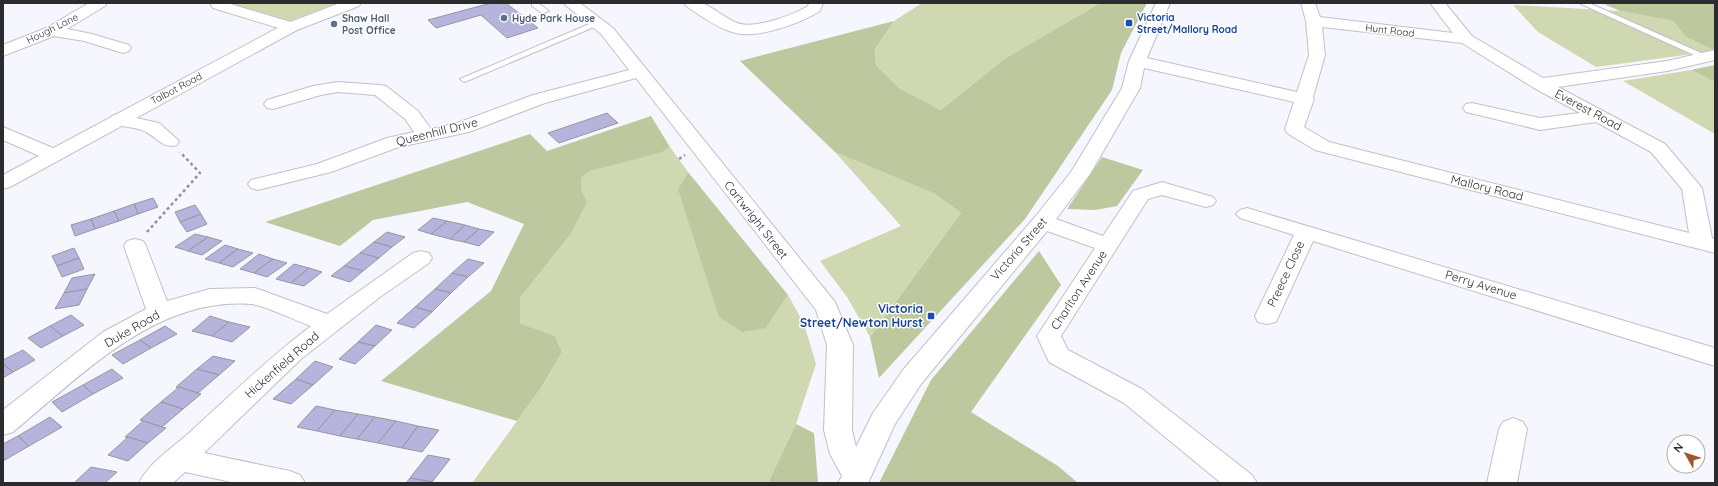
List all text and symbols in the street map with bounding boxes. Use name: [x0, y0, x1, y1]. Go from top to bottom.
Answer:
street label: Hough Lane: [24, 10, 81, 47]
place label: Victoria Street/Mallory Road: [1137, 11, 1237, 36]
place label: Shaw Hall Post Office: [342, 12, 396, 37]
place label: Hyde Park House: [512, 12, 595, 25]
marker: Hyde Park House: [499, 13, 509, 23]
marker: Victoria Street/Mallory Road: [1124, 18, 1134, 28]
marker: Shaw Hall Post Office: [329, 19, 339, 29]
street label: Hunt Road: [1365, 21, 1415, 40]
street label: Talbot Road: [148, 69, 204, 107]
street label: Everest Road: [1552, 86, 1624, 133]
street label: Queenhill Drive: [394, 114, 480, 149]
street label: Mallory Road: [1449, 171, 1525, 204]
street label: Cartwright Street: [721, 178, 792, 262]
street label: Victoria Street: [987, 214, 1050, 283]
street label: Preece Close: [1264, 238, 1308, 309]
street label: Charlton Avenue: [1047, 247, 1110, 332]
street label: Perry Avenue: [1443, 267, 1519, 303]
place label: Victoria Street/Newton Hurst: [800, 301, 923, 330]
street label: Duke Road: [101, 307, 162, 350]
marker: Victoria Street/Newton Hurst: [926, 311, 936, 321]
street label: Hickenfield Road: [241, 328, 322, 401]
north arrow: [1666, 434, 1706, 474]
text: N: [1670, 440, 1686, 455]

